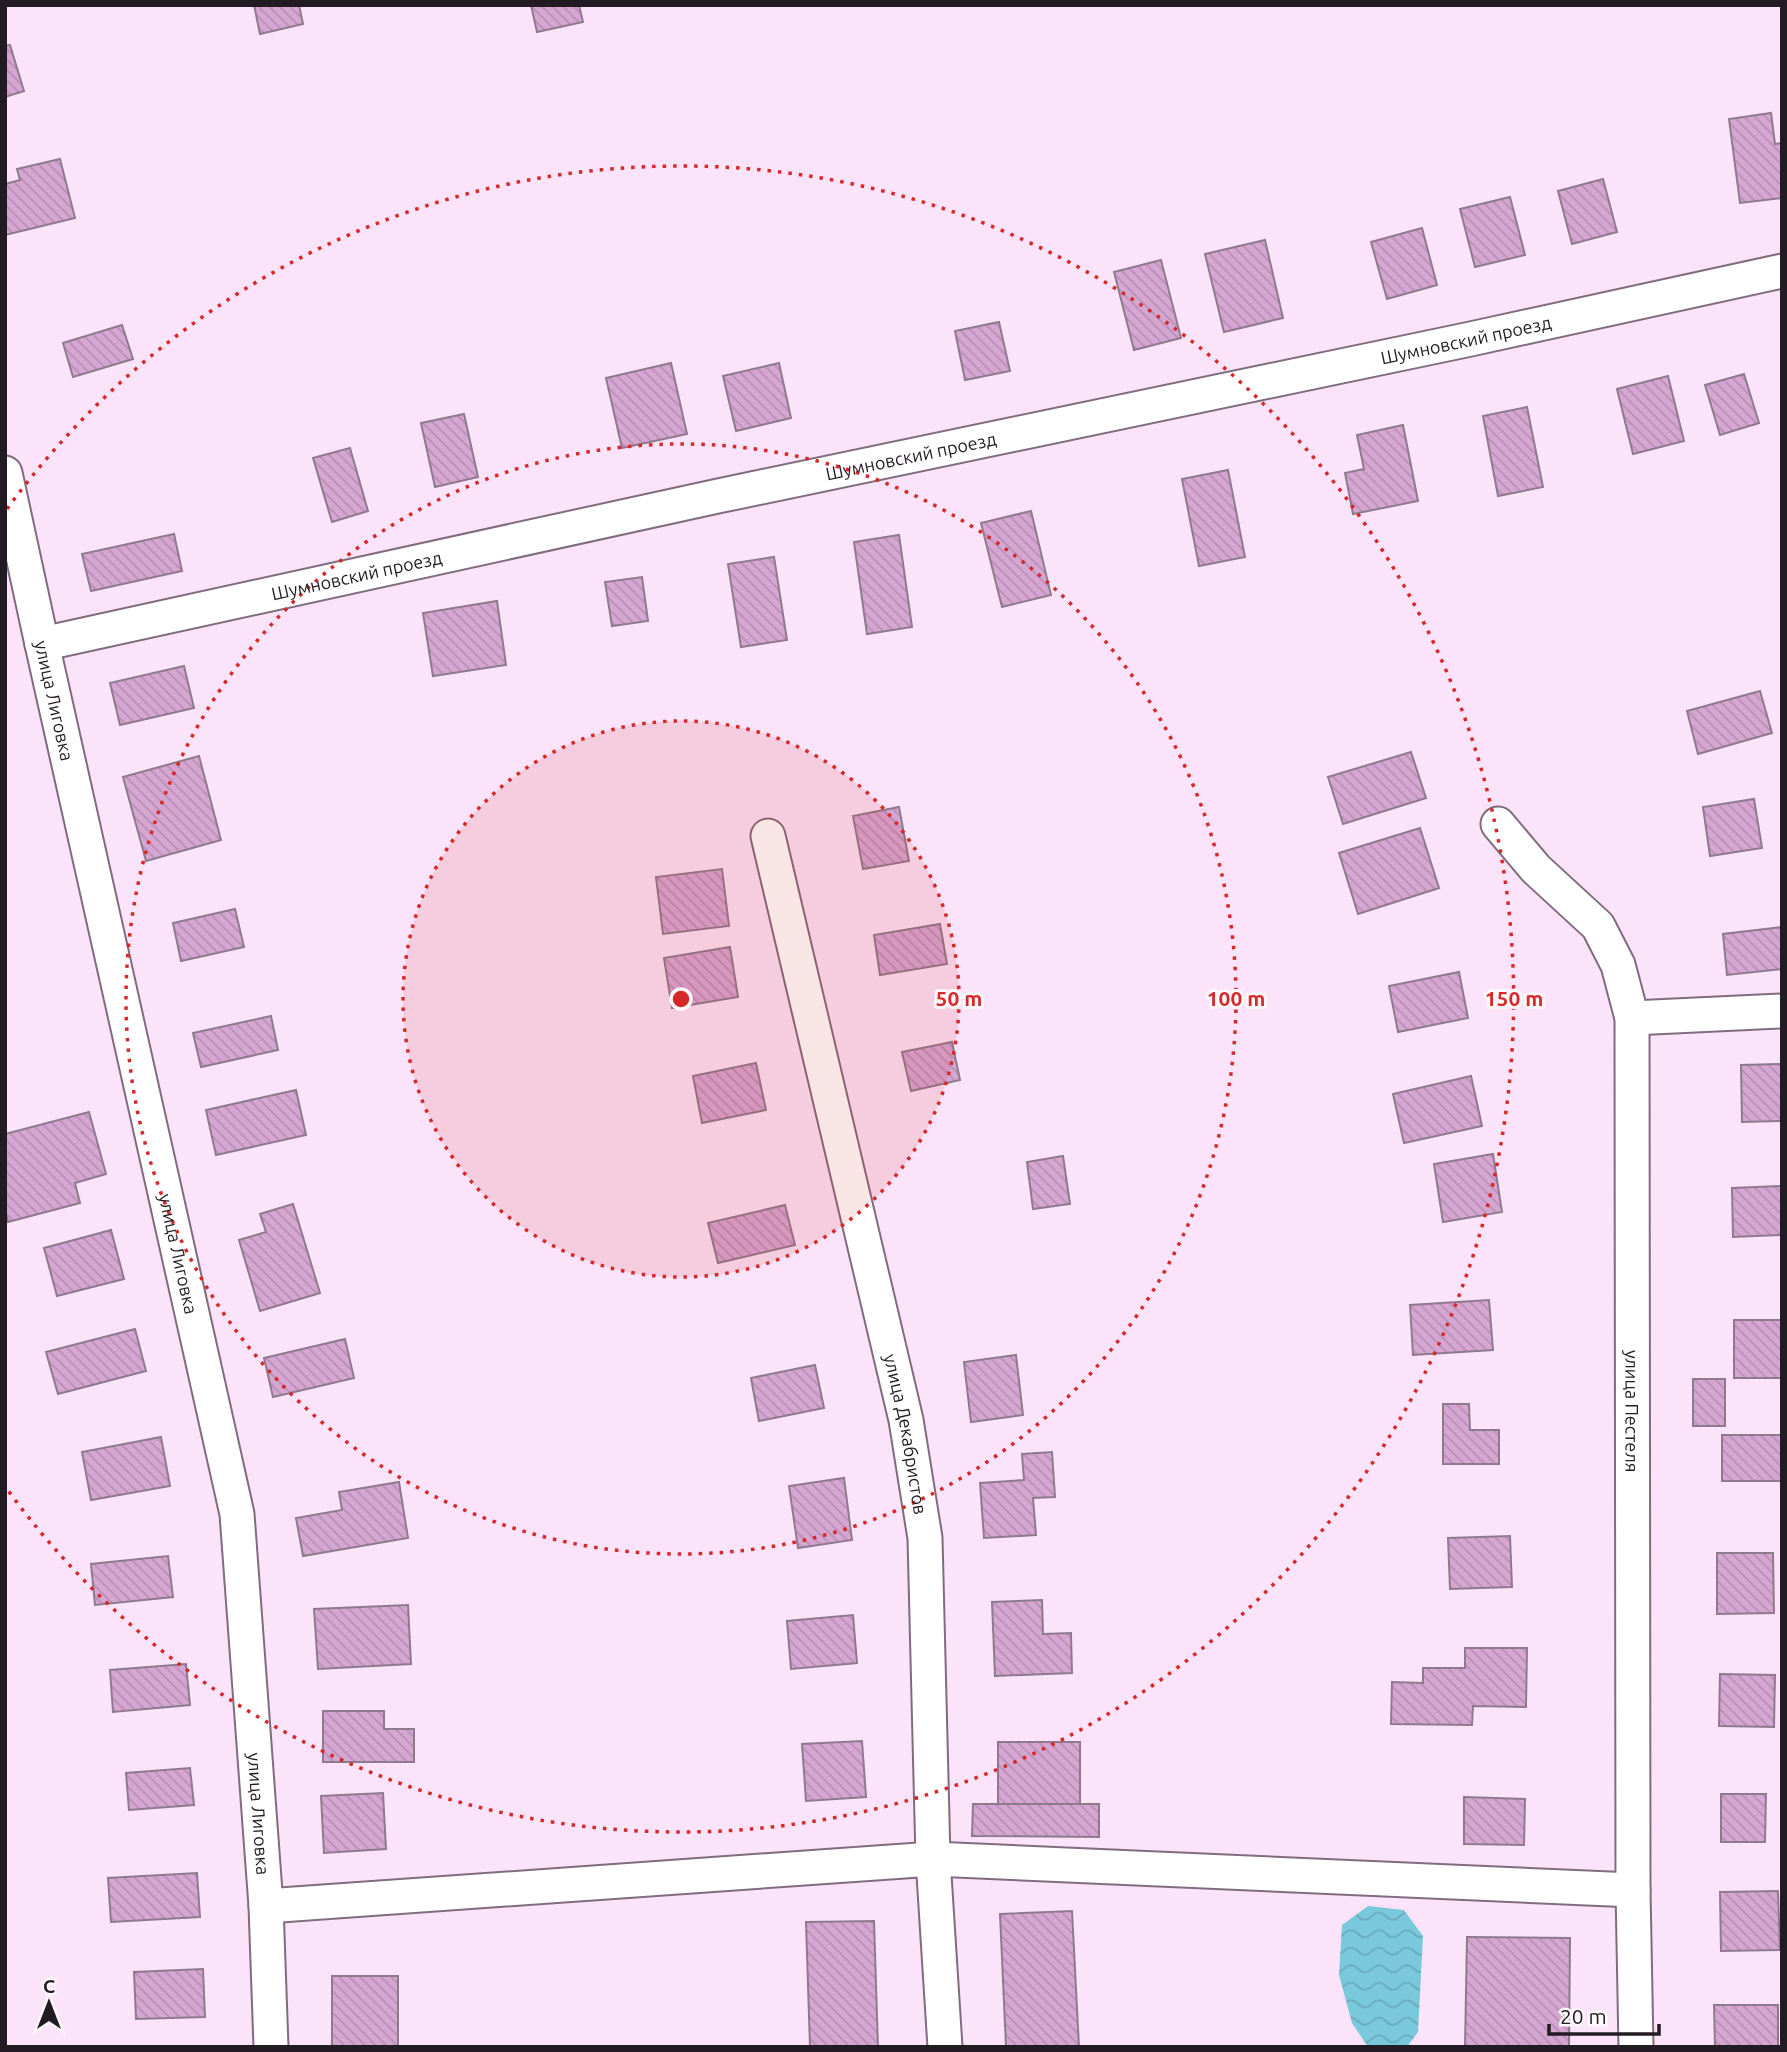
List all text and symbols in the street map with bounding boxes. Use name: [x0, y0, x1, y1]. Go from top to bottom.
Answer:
street label: Шумновский проезд: [1379, 312, 1553, 368]
street label: Шумновский проезд: [824, 428, 998, 483]
street label: Шумновский проезд: [269, 547, 444, 603]
street label: улица Лиговка: [32, 639, 78, 763]
text: 50 m: [936, 986, 982, 1010]
text: 100 m: [1207, 986, 1265, 1010]
text: 150 m: [1485, 986, 1543, 1010]
centre of rings: [669, 987, 693, 1011]
street label: улица Лиговка: [156, 1192, 202, 1316]
street label: улица Пестеля: [1622, 1350, 1643, 1473]
street label: улица Декабристов: [881, 1352, 931, 1516]
street label: улица Лиговка: [245, 1752, 274, 1876]
north arrow: [14, 1968, 84, 2038]
text: С: [43, 1975, 55, 1997]
scale bar: [1549, 1993, 1659, 2037]
text: 20 m: [1560, 2004, 1607, 2028]

